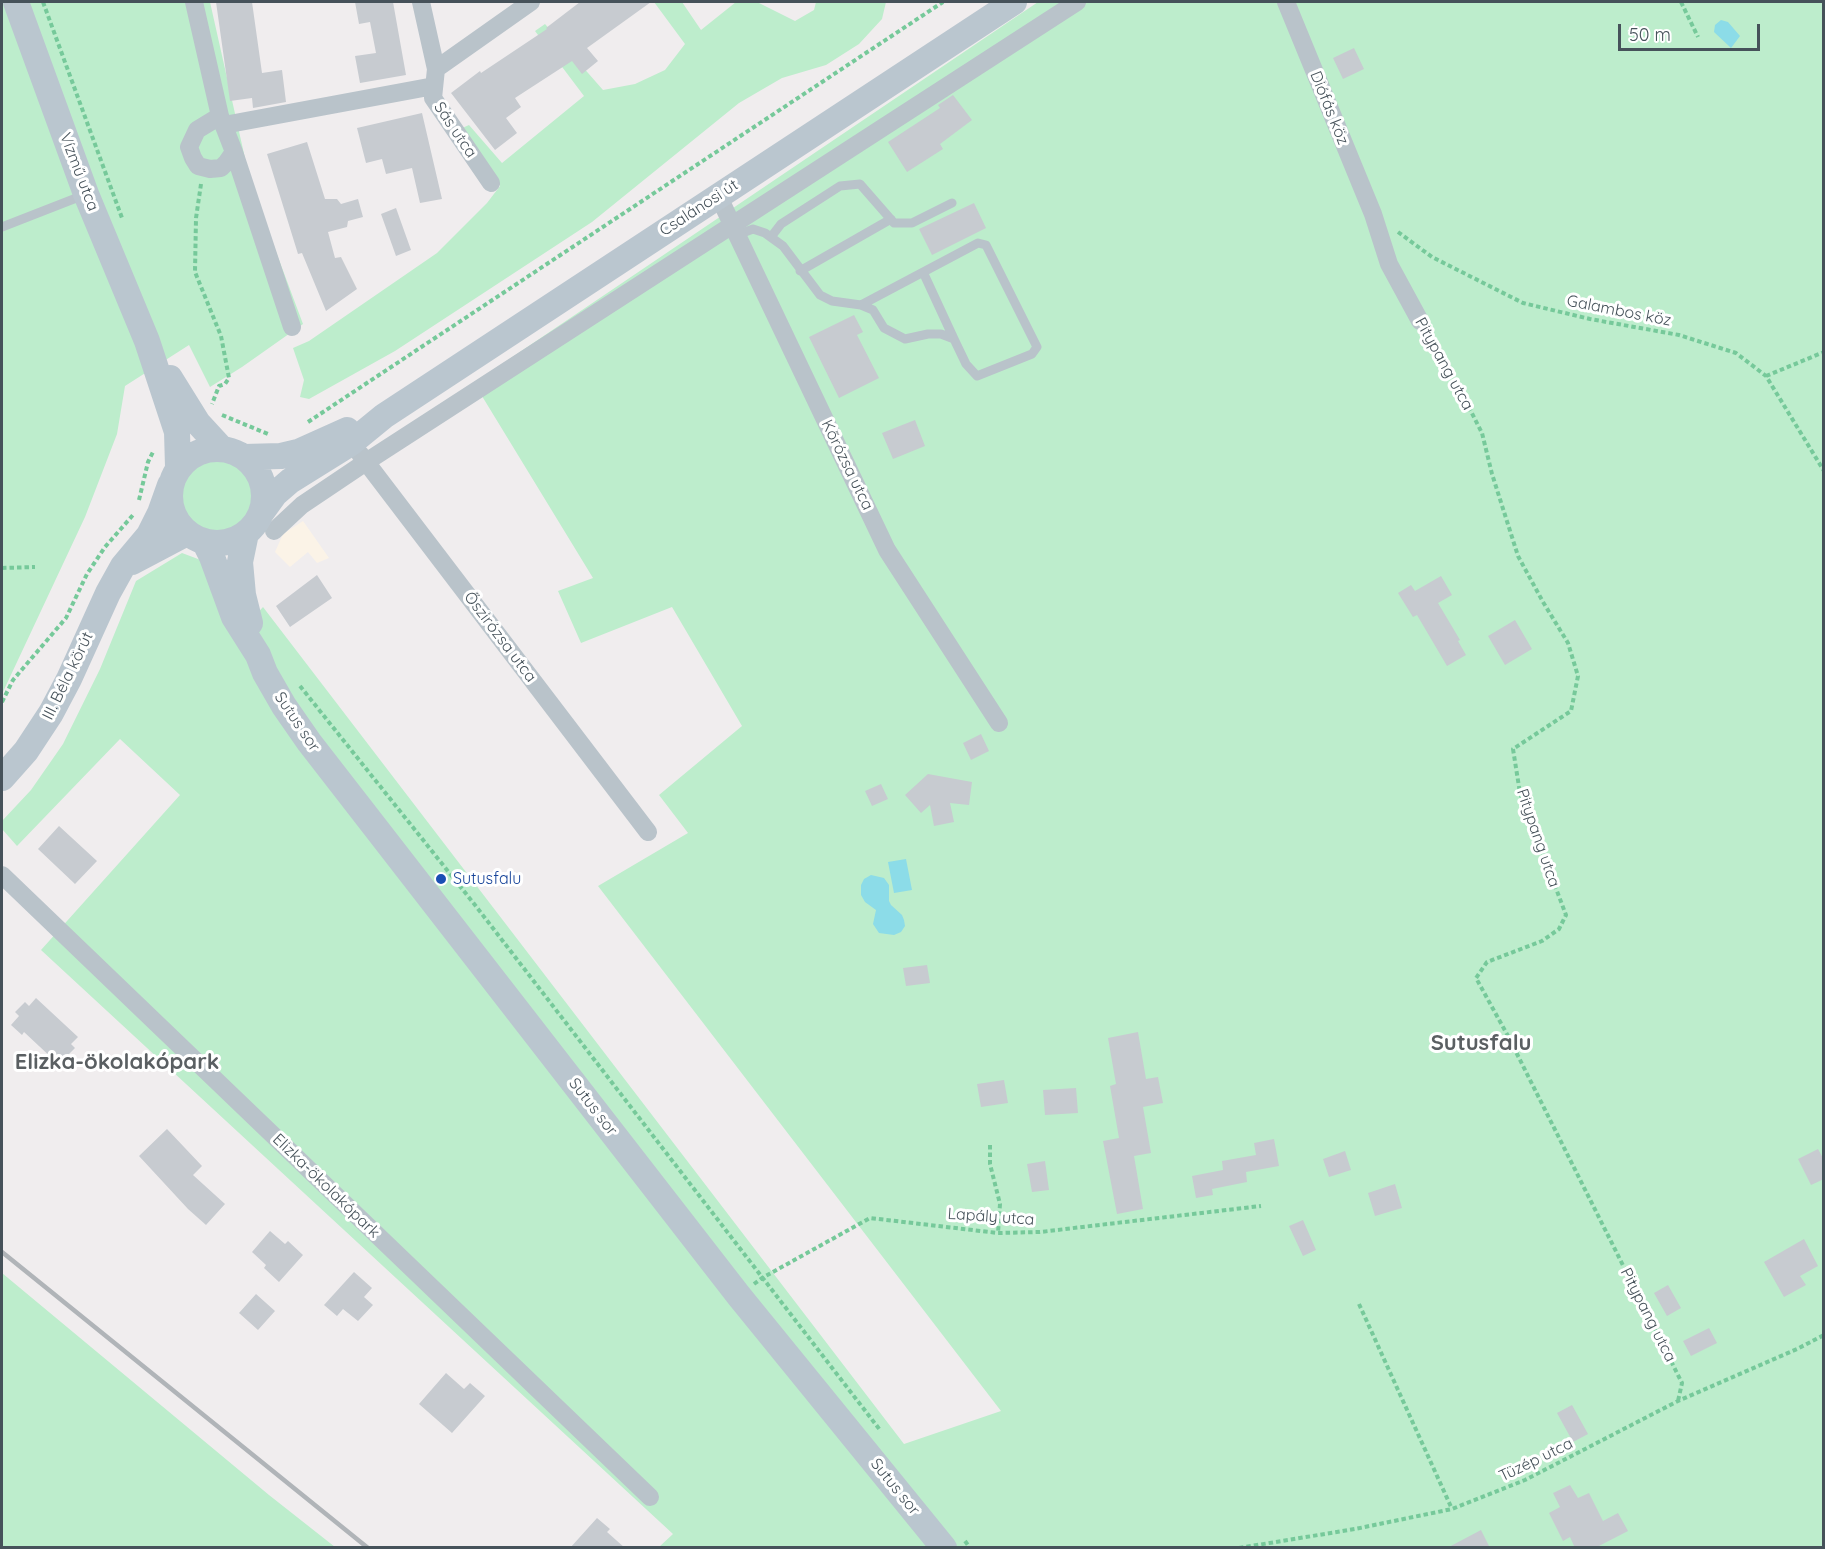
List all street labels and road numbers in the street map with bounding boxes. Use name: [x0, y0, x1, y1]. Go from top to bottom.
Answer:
street label: Diófás köz: [1306, 68, 1352, 148]
street label: Sás utca: [429, 99, 481, 161]
street label: Vízmű utca: [55, 130, 103, 214]
street label: Csalánosi út: [656, 175, 742, 241]
street label: Galambos köz: [1565, 291, 1673, 331]
street label: Pitypang utca: [1411, 314, 1477, 414]
street label: Kőrózsa utca: [817, 417, 877, 513]
street label: Őszirózsa utca: [460, 588, 540, 686]
street label: III. Béla körút: [38, 629, 98, 723]
street label: Sutus sor: [270, 689, 324, 755]
street label: Pitypang utca: [1512, 786, 1564, 890]
street label: Sutus sor: [565, 1074, 621, 1140]
street label: Elizka-ökolakópark: [268, 1130, 384, 1242]
street label: Lapály utca: [947, 1204, 1035, 1230]
street label: Pitypang utca: [1616, 1265, 1680, 1365]
street label: Tüzép utca: [1496, 1434, 1576, 1486]
street label: Sutus sor: [866, 1455, 924, 1519]

